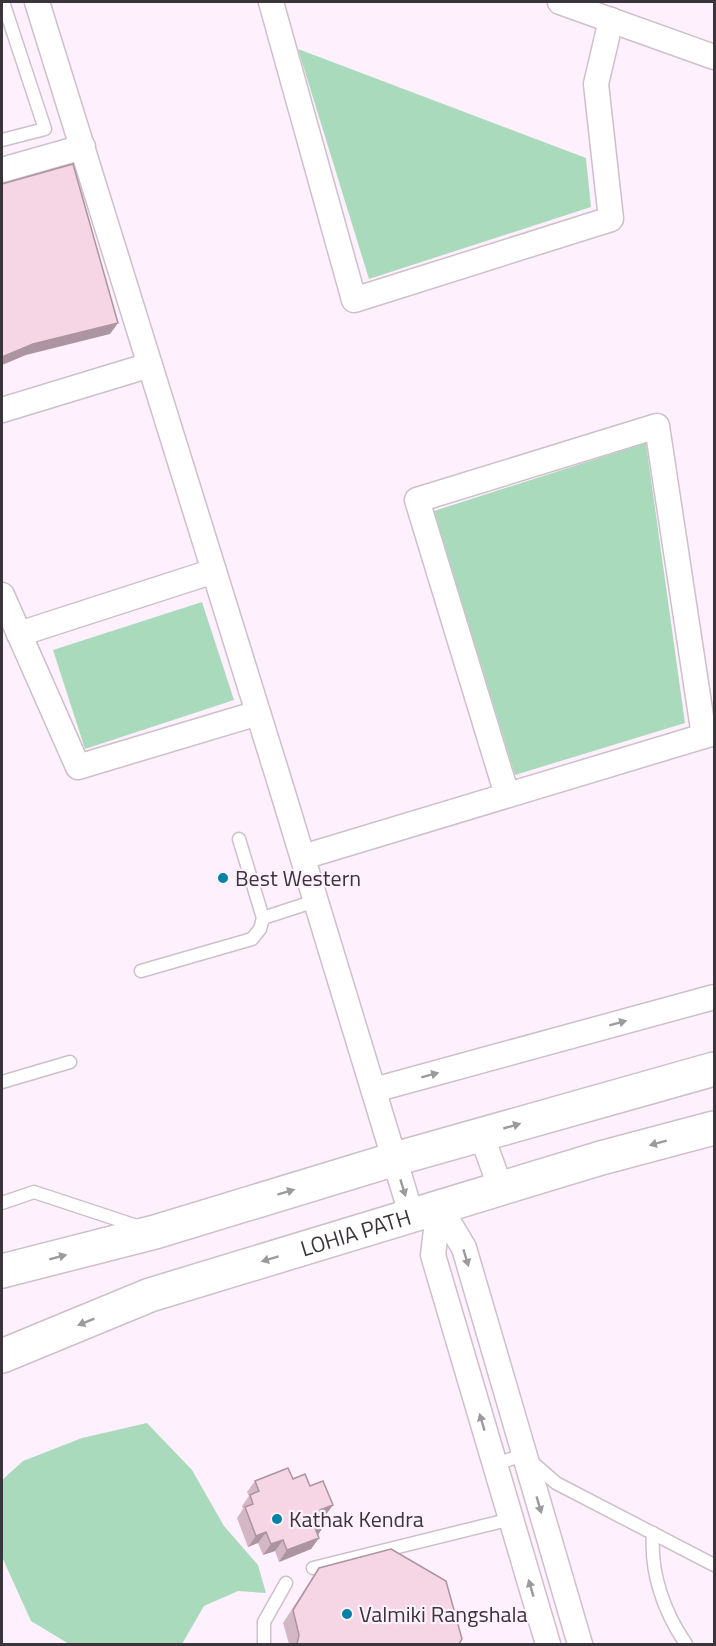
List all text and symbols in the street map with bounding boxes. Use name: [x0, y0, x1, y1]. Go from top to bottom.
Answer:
place label: Best Western: [235, 861, 361, 895]
marker: Best Western: [216, 871, 230, 885]
one-way arrow: [610, 1018, 628, 1027]
one-way arrow: [421, 1069, 440, 1079]
one-way arrow: [503, 1121, 521, 1130]
one-way arrow: [649, 1138, 667, 1148]
one-way arrow: [399, 1179, 408, 1197]
one-way arrow: [277, 1187, 295, 1196]
street label: LOHIA PATH: [296, 1200, 415, 1265]
one-way arrow: [462, 1249, 471, 1267]
one-way arrow: [49, 1251, 67, 1261]
one-way arrow: [261, 1255, 279, 1264]
one-way arrow: [76, 1317, 94, 1327]
one-way arrow: [477, 1413, 486, 1431]
one-way arrow: [535, 1496, 544, 1514]
place label: Kathak Kendra: [289, 1502, 424, 1536]
marker: Kathak Kendra: [270, 1512, 284, 1526]
one-way arrow: [526, 1579, 535, 1597]
place label: Valmiki Rangshala: [359, 1597, 528, 1631]
marker: Valmiki Rangshala: [340, 1607, 354, 1621]

